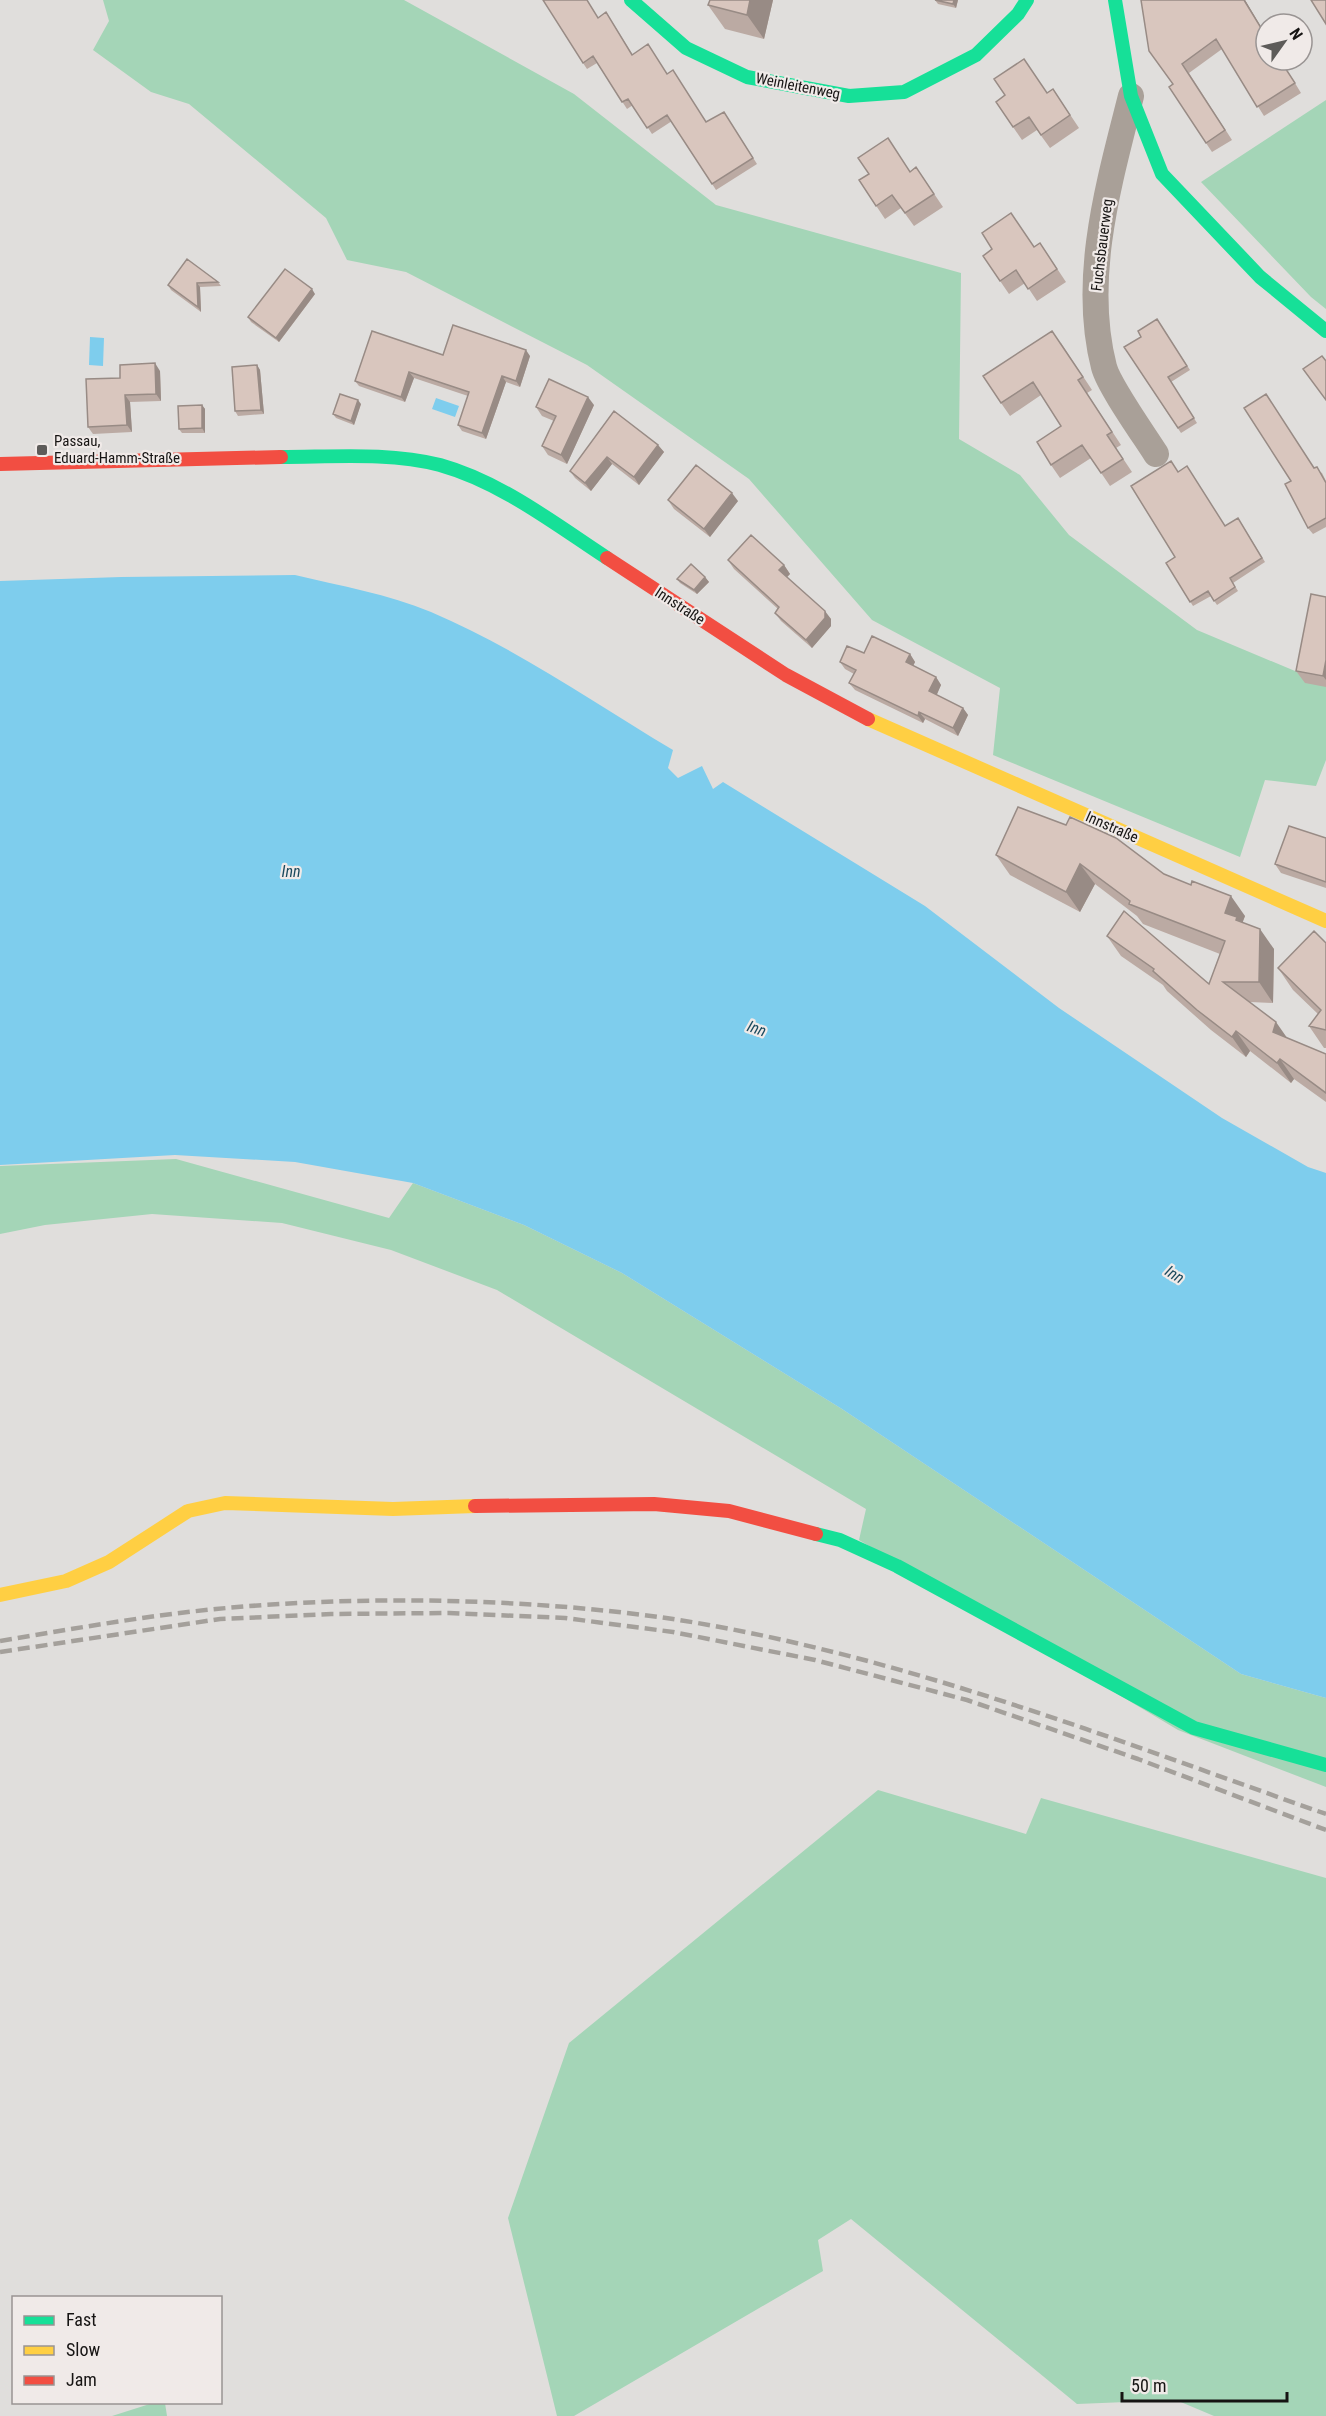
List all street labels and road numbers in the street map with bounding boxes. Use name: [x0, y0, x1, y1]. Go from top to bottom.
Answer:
street label: Weinleitenweg: [754, 69, 842, 103]
street label: Fuchsbauerweg: [1087, 198, 1117, 292]
street label: Innstraße: [652, 583, 708, 629]
street label: Innstraße: [1083, 807, 1141, 847]

